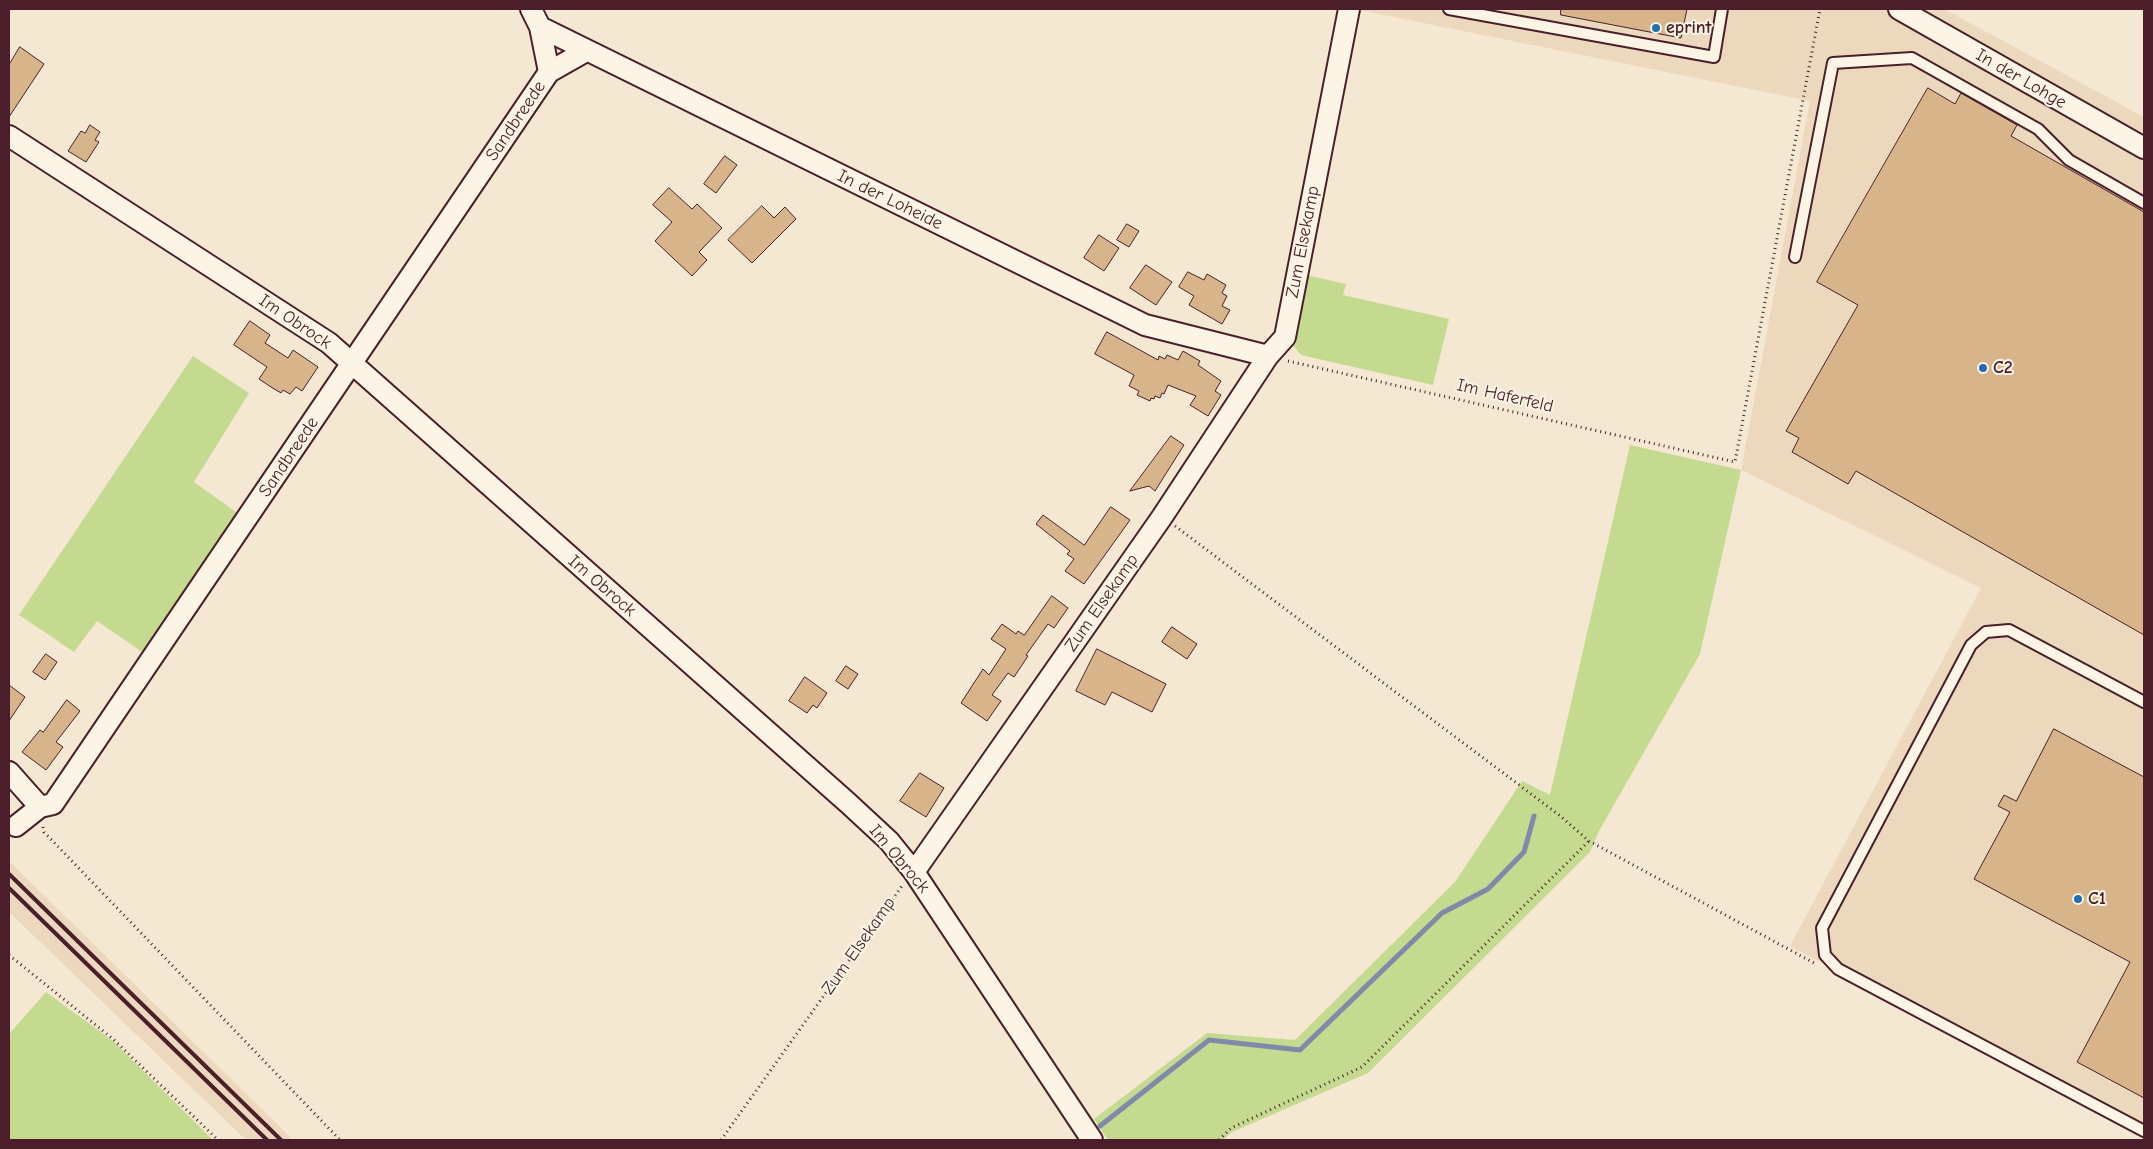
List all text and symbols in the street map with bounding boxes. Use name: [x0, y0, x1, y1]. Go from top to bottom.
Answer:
place label: eprint: [1666, 17, 1712, 39]
marker: eprint: [1650, 22, 1662, 34]
street label: In der Lohge: [1972, 44, 2070, 114]
street label: Sandbreede: [481, 77, 551, 165]
street label: In der Loheide: [834, 165, 946, 235]
street label: Zum Elsekamp: [1282, 184, 1324, 300]
street label: Im Obrock: [255, 290, 335, 354]
place label: C2: [1993, 357, 2013, 379]
marker: C2: [1977, 362, 1989, 374]
street label: Im Haferfeld: [1455, 374, 1555, 418]
street label: Sandbreede: [254, 413, 324, 501]
street label: Zum Elsekamp: [1060, 550, 1144, 656]
street label: Im Obrock: [564, 551, 640, 621]
street label: Im Obrock: [864, 820, 934, 898]
place label: C1: [2088, 888, 2106, 910]
street label: Zum Elsekamp: [817, 893, 901, 999]
marker: C1: [2072, 893, 2084, 905]

